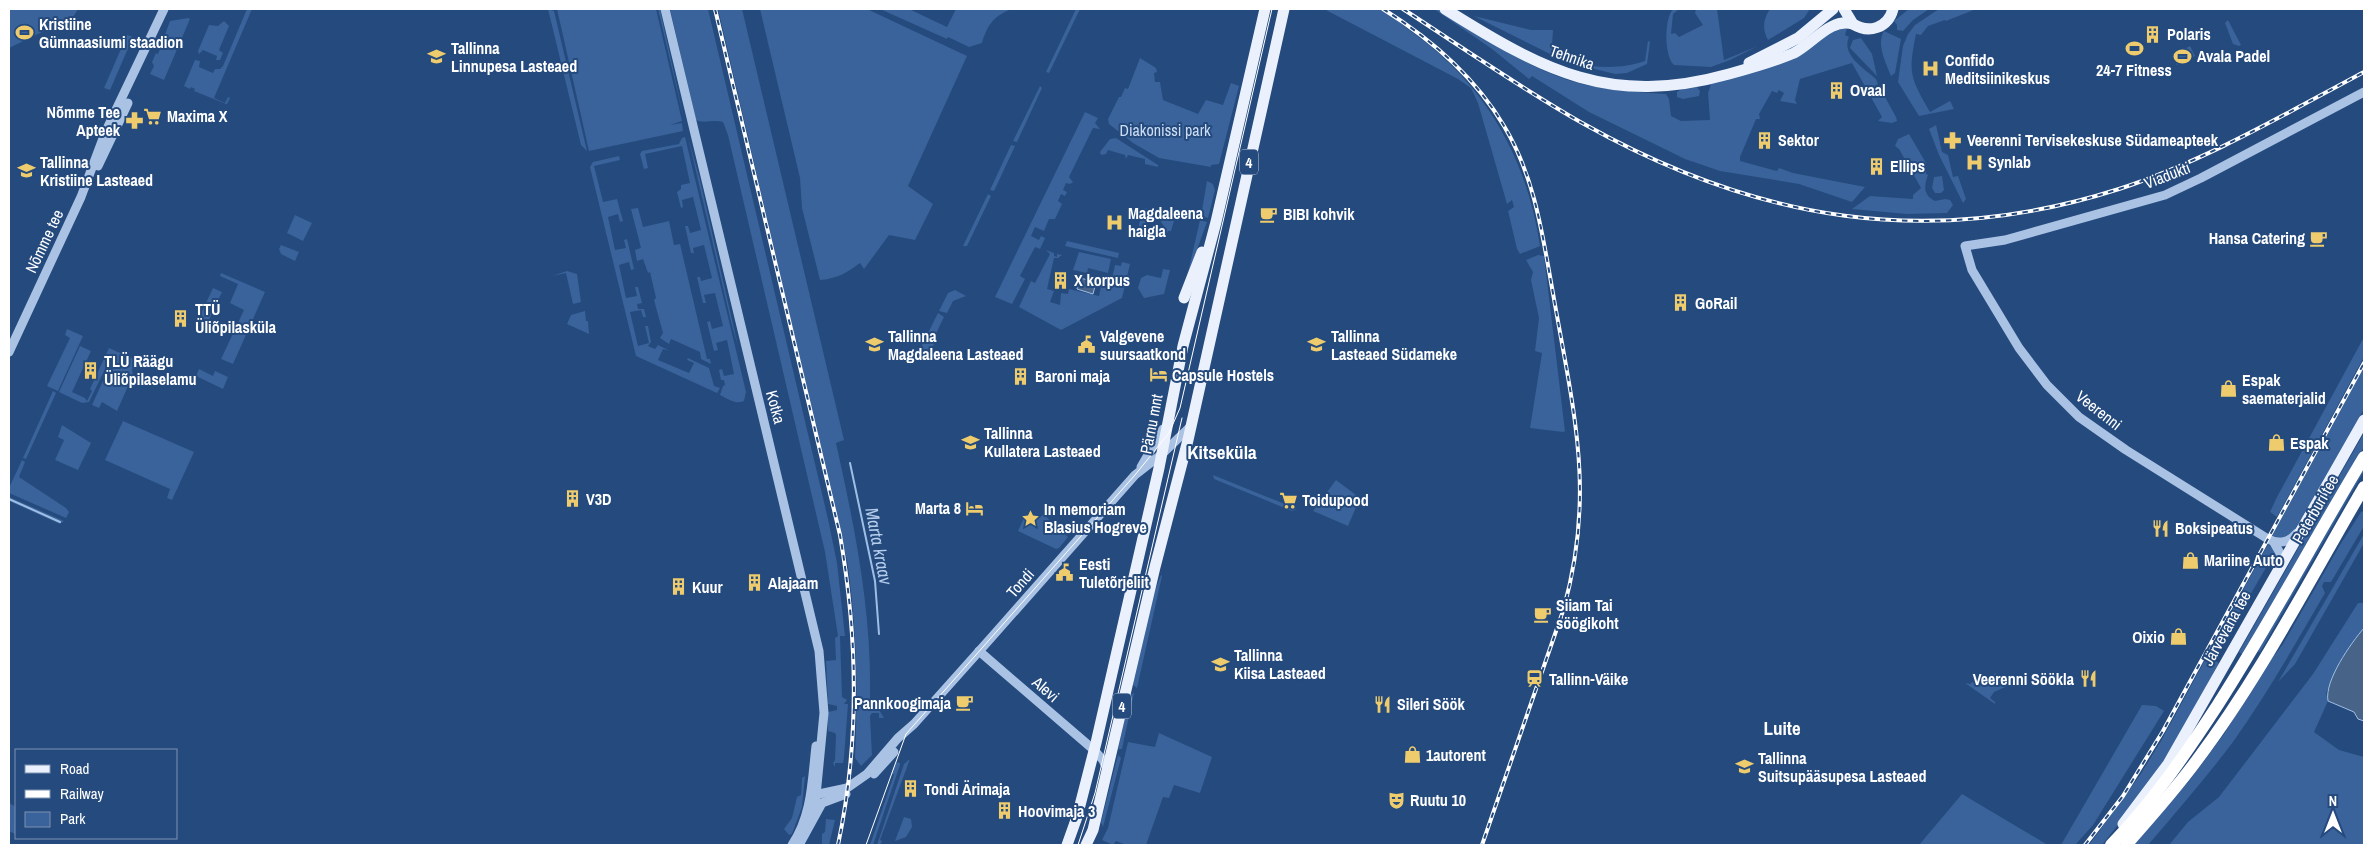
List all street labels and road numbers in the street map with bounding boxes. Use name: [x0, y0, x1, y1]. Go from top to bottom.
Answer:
street label: Tehnika: [1547, 39, 1598, 75]
road number: 4: [1240, 150, 1258, 174]
street label: Viadukti: [2141, 156, 2193, 194]
street label: Nõmme tee: [20, 206, 68, 276]
street label: Veerenni: [2072, 385, 2126, 435]
street label: Kotka: [761, 388, 791, 427]
street label: Pärnu mnt: [1134, 392, 1168, 456]
street label: Peterburi tee: [2287, 471, 2343, 547]
street label: Tondi: [1001, 564, 1039, 602]
street label: Järvevana tee: [2196, 587, 2256, 669]
street label: Alevi: [1027, 670, 1064, 707]
road number: 4: [1113, 694, 1131, 718]

